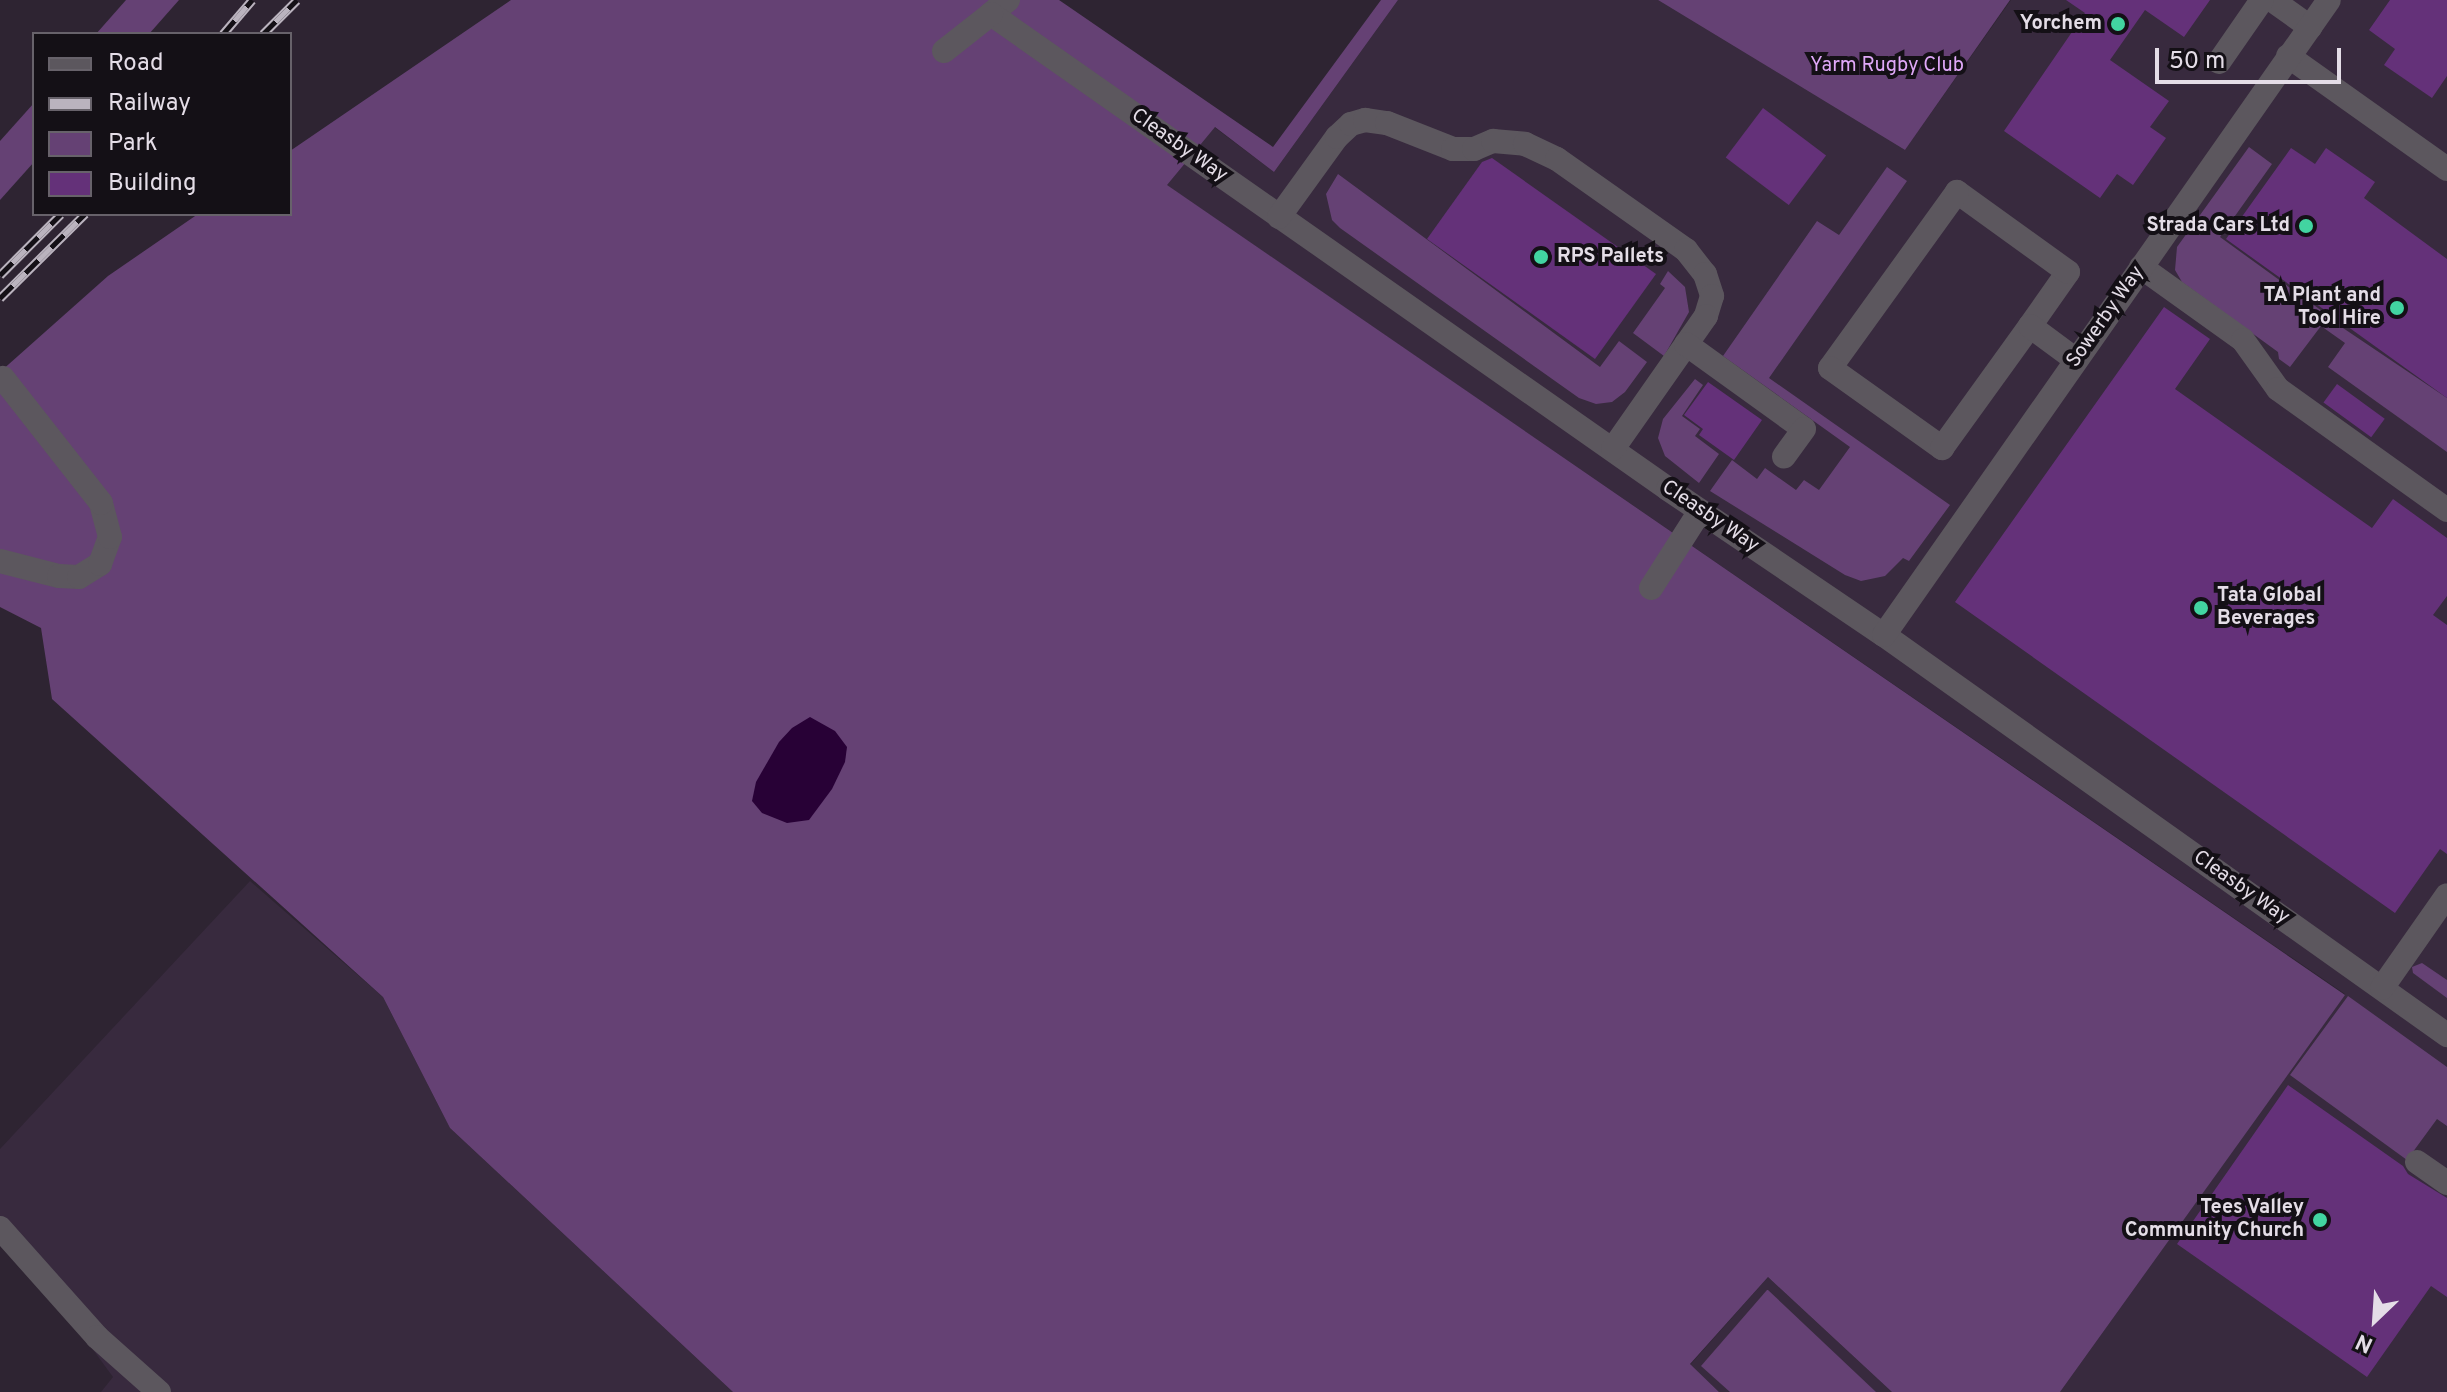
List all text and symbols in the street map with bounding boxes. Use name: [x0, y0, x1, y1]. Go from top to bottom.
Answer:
place label: Yorchem: [2020, 12, 2102, 36]
marker: Yorchem: [2109, 15, 2127, 33]
legend: [32, 32, 292, 216]
scale bar: [2159, 32, 2345, 82]
text: 50 m: [2169, 47, 2225, 77]
text: Road: [108, 49, 164, 79]
park label: Yarm Rugby Club: [1810, 54, 1964, 78]
text: Railway: [108, 89, 191, 119]
street label: Cleasby Way: [1126, 104, 1232, 188]
text: Park: [108, 129, 158, 159]
text: Building: [108, 169, 197, 199]
place label: Strada Cars Ltd: [2146, 214, 2290, 238]
marker: Strada Cars Ltd: [2297, 217, 2315, 235]
place label: RPS Pallets: [1557, 245, 1664, 269]
marker: RPS Pallets: [1532, 248, 1550, 266]
street label: Sowerby Way: [2062, 261, 2150, 373]
place label: TA Plant and Tool Hire: [2263, 284, 2381, 331]
marker: TA Plant and Tool Hire: [2388, 299, 2406, 317]
street label: Cleasby Way: [1657, 476, 1763, 558]
place label: Tata Global Beverages: [2217, 584, 2322, 631]
marker: Tata Global Beverages: [2192, 599, 2210, 617]
street label: Cleasby Way: [2188, 846, 2294, 930]
place label: Tees Valley Community Church: [2125, 1196, 2304, 1243]
marker: Tees Valley Community Church: [2311, 1211, 2329, 1229]
north arrow: [2335, 1280, 2415, 1360]
text: N: [2352, 1327, 2378, 1358]

